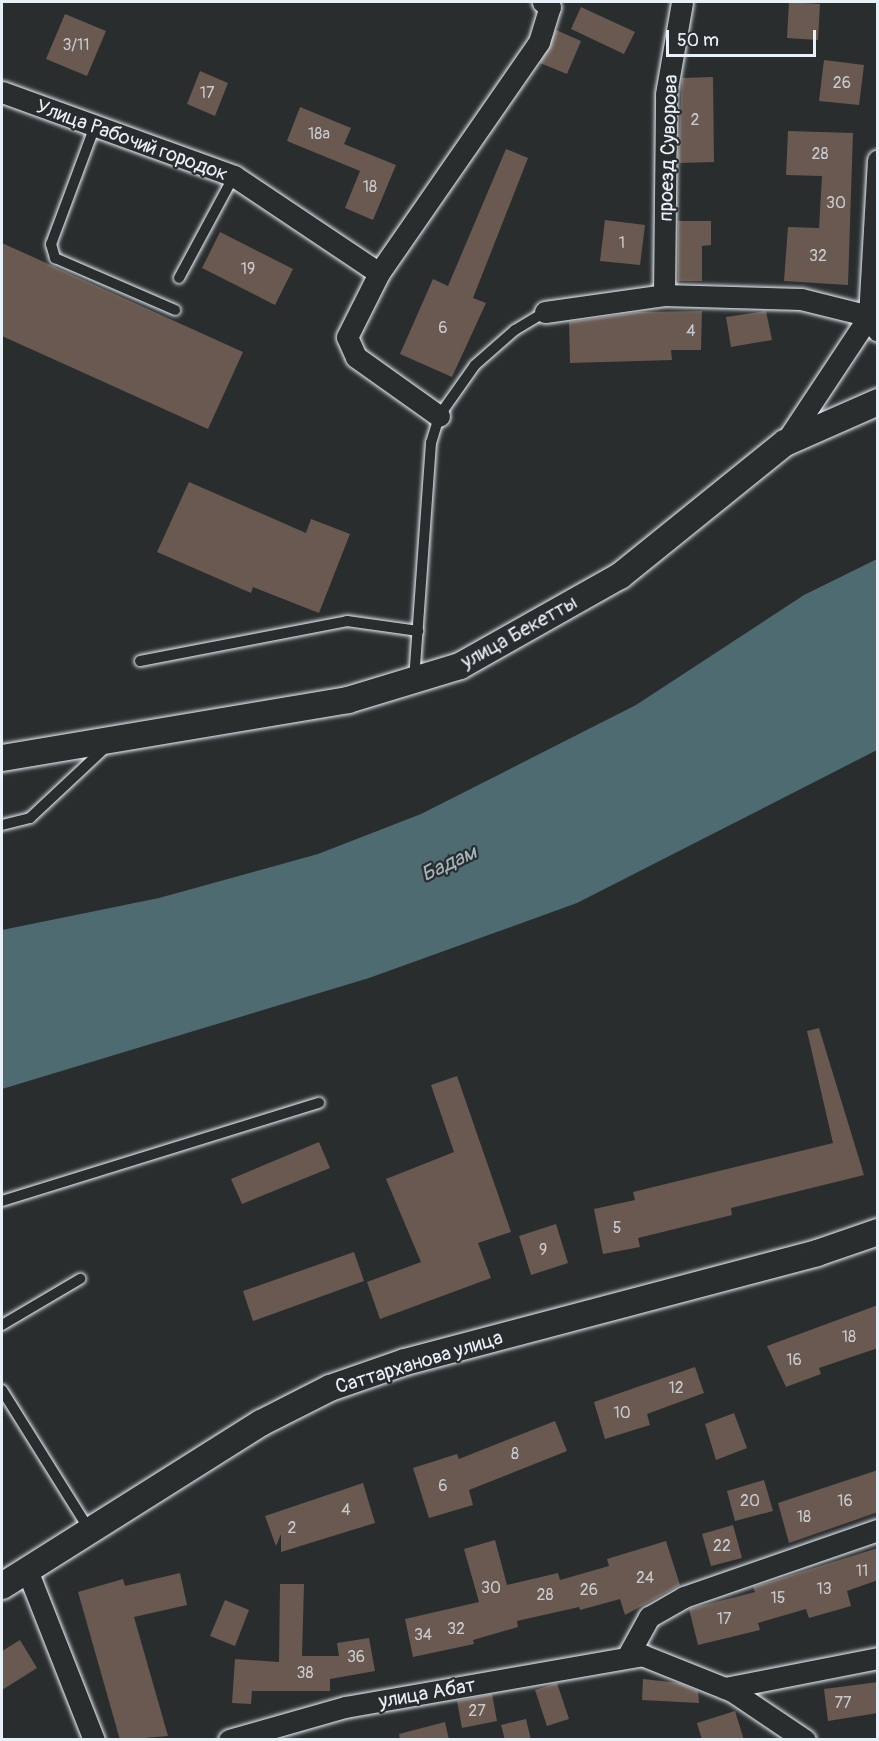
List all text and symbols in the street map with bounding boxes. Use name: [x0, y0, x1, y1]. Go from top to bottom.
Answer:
scale bar: [669, 18, 819, 56]
text: 50 m: [677, 29, 719, 52]
house number: 3/11: [62, 35, 90, 55]
house number: 26: [833, 73, 851, 93]
street label: проезд Суворова: [653, 74, 683, 222]
house number: 17: [200, 83, 214, 103]
street label: Улица Рабочий городок: [33, 94, 231, 186]
house number: 2: [691, 110, 699, 130]
house number: 18а: [308, 124, 330, 144]
house number: 28: [811, 144, 829, 164]
house number: 18: [363, 177, 377, 197]
house number: 30: [826, 193, 846, 213]
house number: 1: [619, 233, 625, 253]
house number: 32: [809, 246, 827, 266]
house number: 19: [241, 259, 255, 279]
house number: 6: [438, 318, 448, 338]
house number: 4: [686, 321, 696, 341]
street label: улица Бекетты: [457, 590, 581, 674]
water label: Бадам: [417, 840, 481, 888]
house number: 5: [613, 1218, 621, 1238]
house number: 9: [539, 1240, 547, 1260]
street label: Саттарханова улица: [332, 1325, 506, 1399]
house number: 18: [842, 1327, 856, 1347]
house number: 16: [786, 1350, 802, 1370]
house number: 12: [668, 1378, 684, 1398]
house number: 10: [613, 1403, 631, 1423]
house number: 8: [511, 1444, 519, 1464]
house number: 6: [438, 1476, 448, 1496]
house number: 20: [740, 1491, 760, 1511]
house number: 16: [837, 1491, 853, 1511]
house number: 4: [341, 1500, 351, 1520]
house number: 18: [797, 1507, 811, 1527]
house number: 2: [288, 1518, 296, 1538]
house number: 22: [713, 1536, 731, 1556]
house number: 11: [856, 1561, 868, 1581]
house number: 24: [636, 1568, 654, 1588]
house number: 30: [481, 1578, 501, 1598]
house number: 13: [816, 1579, 832, 1599]
house number: 26: [580, 1580, 598, 1600]
house number: 28: [536, 1585, 554, 1605]
house number: 15: [771, 1588, 785, 1608]
house number: 17: [717, 1609, 731, 1629]
house number: 32: [447, 1619, 465, 1639]
house number: 34: [414, 1625, 432, 1645]
house number: 36: [347, 1647, 365, 1667]
house number: 38: [297, 1663, 313, 1683]
street label: улица Абат: [377, 1673, 477, 1713]
house number: 77: [835, 1693, 851, 1713]
house number: 27: [468, 1701, 486, 1721]

